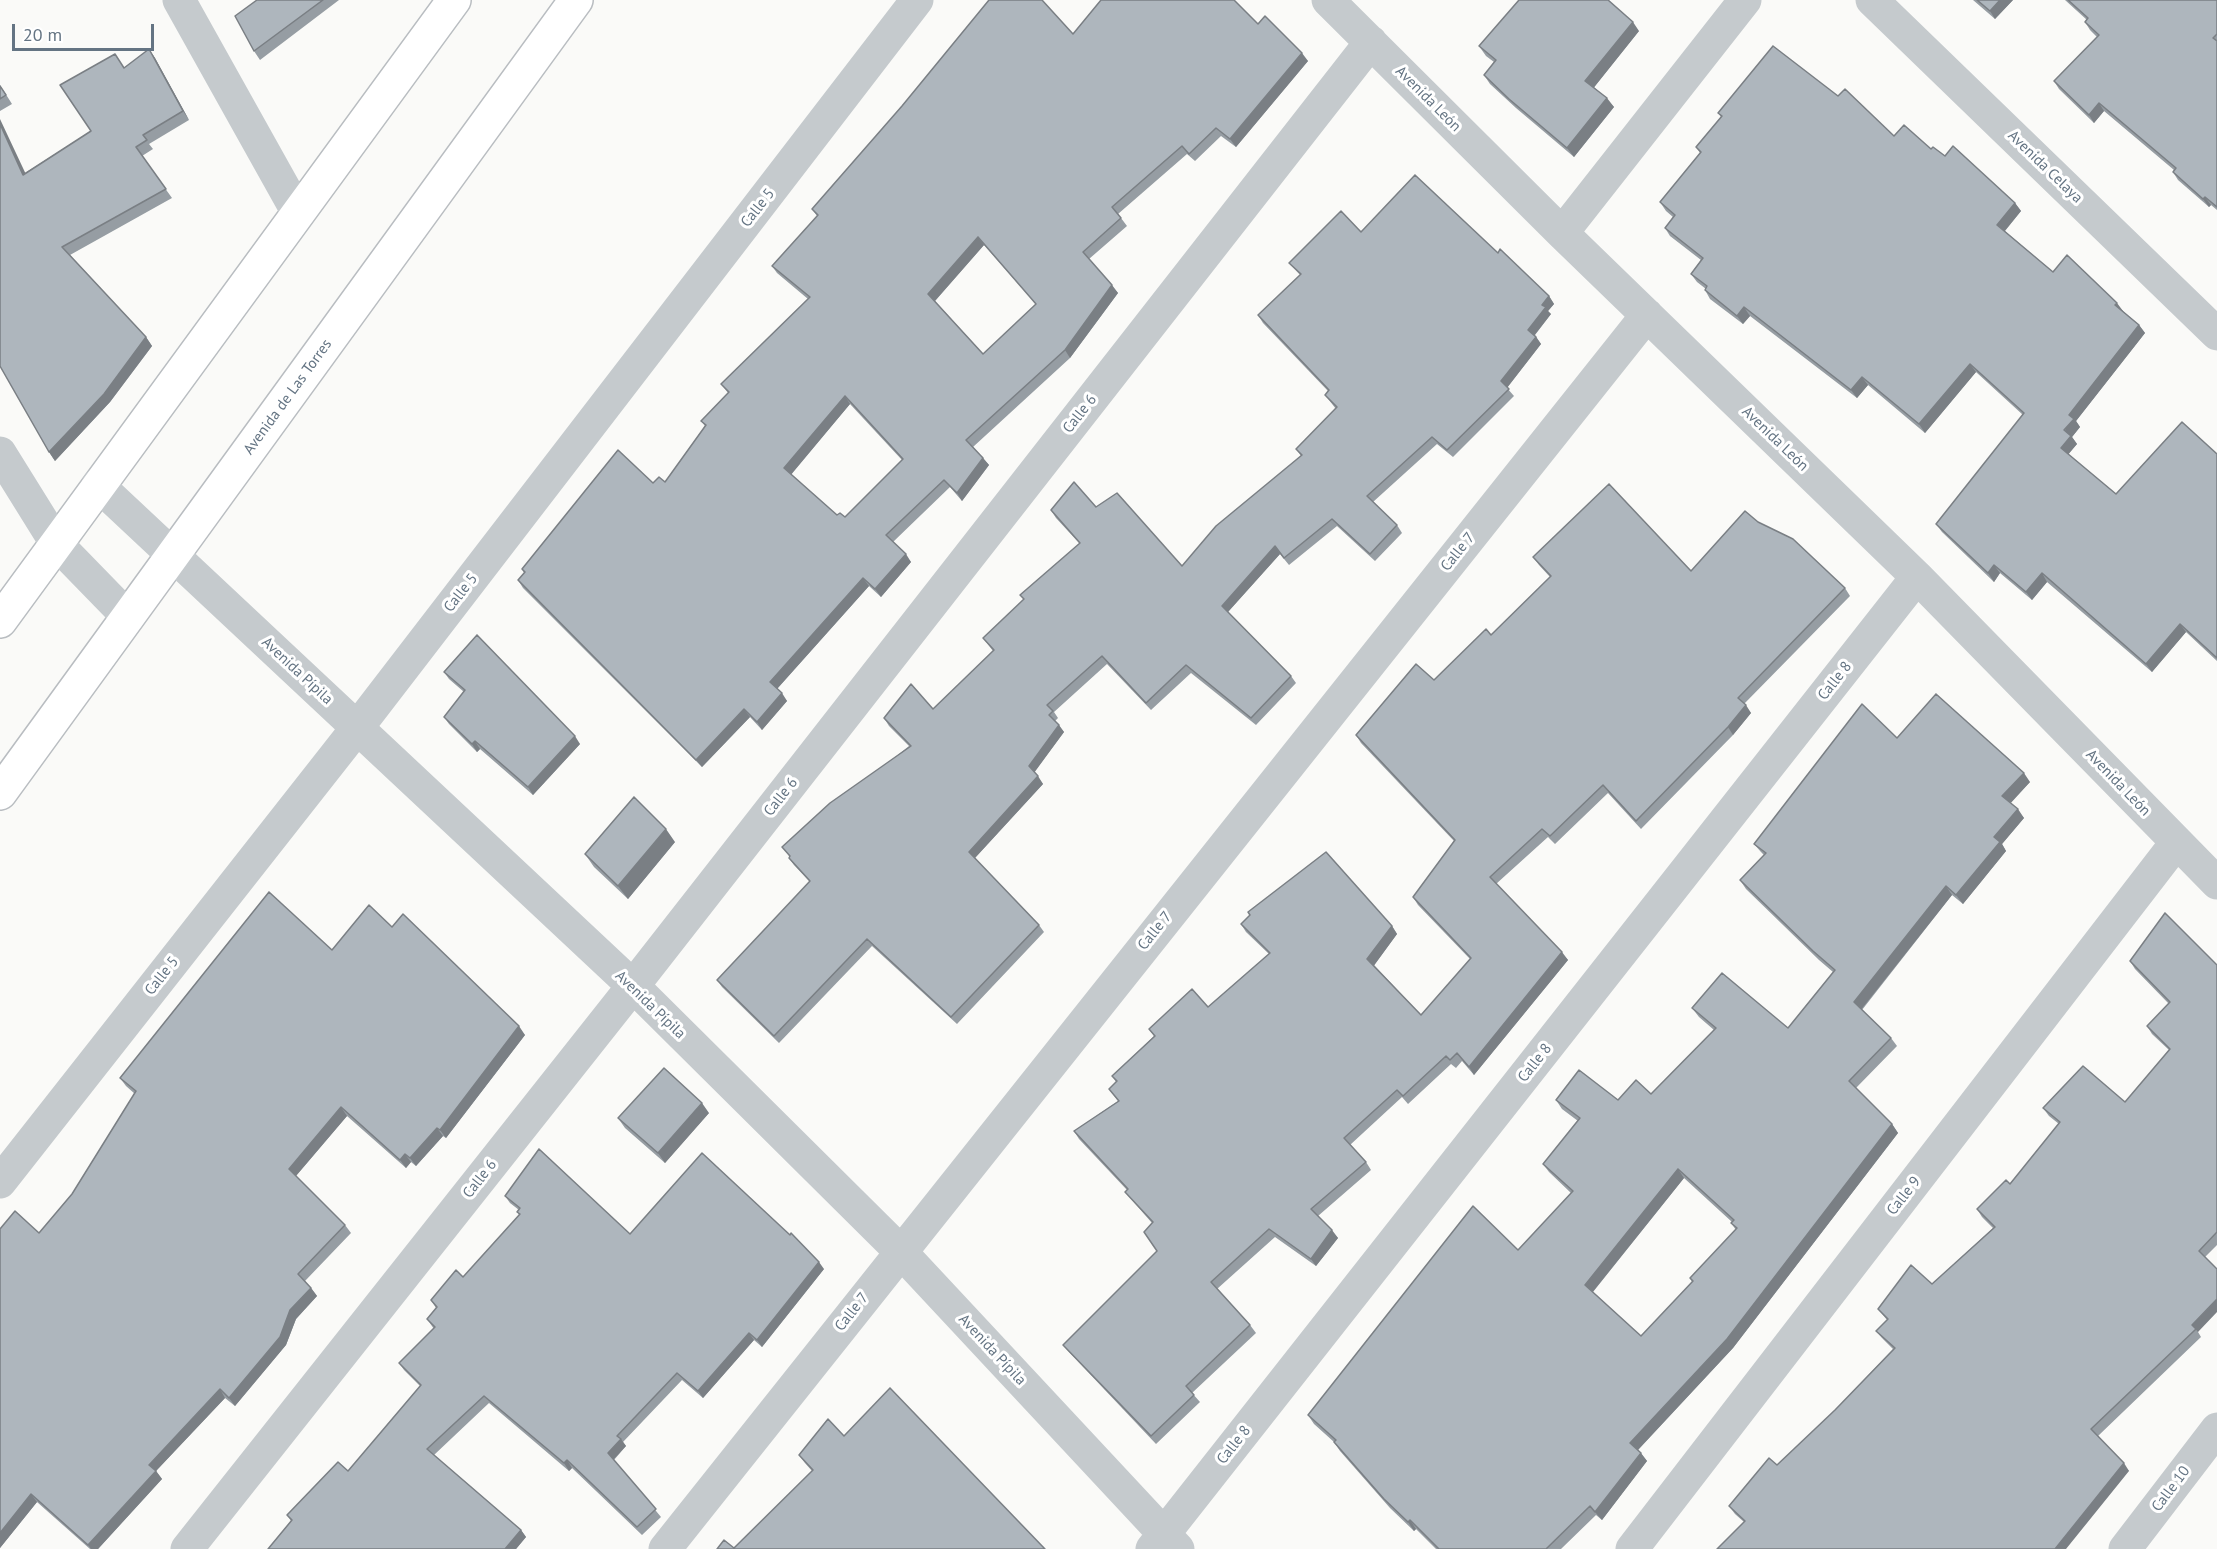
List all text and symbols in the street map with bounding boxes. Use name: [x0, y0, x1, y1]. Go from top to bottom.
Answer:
scale bar: [15, 12, 158, 50]
text: 20 m: [23, 23, 62, 46]
street label: Avenida León: [1391, 62, 1465, 136]
street label: Avenida Celaya: [2004, 127, 2086, 207]
street label: Calle 5: [737, 185, 779, 231]
street label: Avenida de Las Torres: [240, 336, 336, 458]
street label: Calle 6: [1059, 391, 1101, 437]
street label: Avenida León: [1738, 403, 1812, 475]
street label: Calle 7: [1437, 529, 1479, 575]
street label: Calle 5: [440, 570, 482, 616]
street label: Avenida Pípila: [258, 634, 336, 708]
street label: Calle 8: [1814, 658, 1856, 704]
street label: Avenida León: [2082, 746, 2154, 820]
street label: Calle 6: [760, 774, 802, 820]
street label: Calle 7: [1134, 908, 1176, 954]
street label: Calle 5: [141, 953, 183, 999]
street label: Avenida Pípila: [611, 967, 689, 1043]
street label: Calle 8: [1514, 1040, 1556, 1086]
street label: Calle 6: [459, 1156, 501, 1202]
street label: Calle 9: [1883, 1173, 1925, 1219]
street label: Calle 7: [831, 1289, 873, 1335]
street label: Avenida Pípila: [955, 1311, 1029, 1389]
street label: Calle 8: [1213, 1422, 1255, 1468]
street label: Calle 10: [2148, 1463, 2194, 1515]

